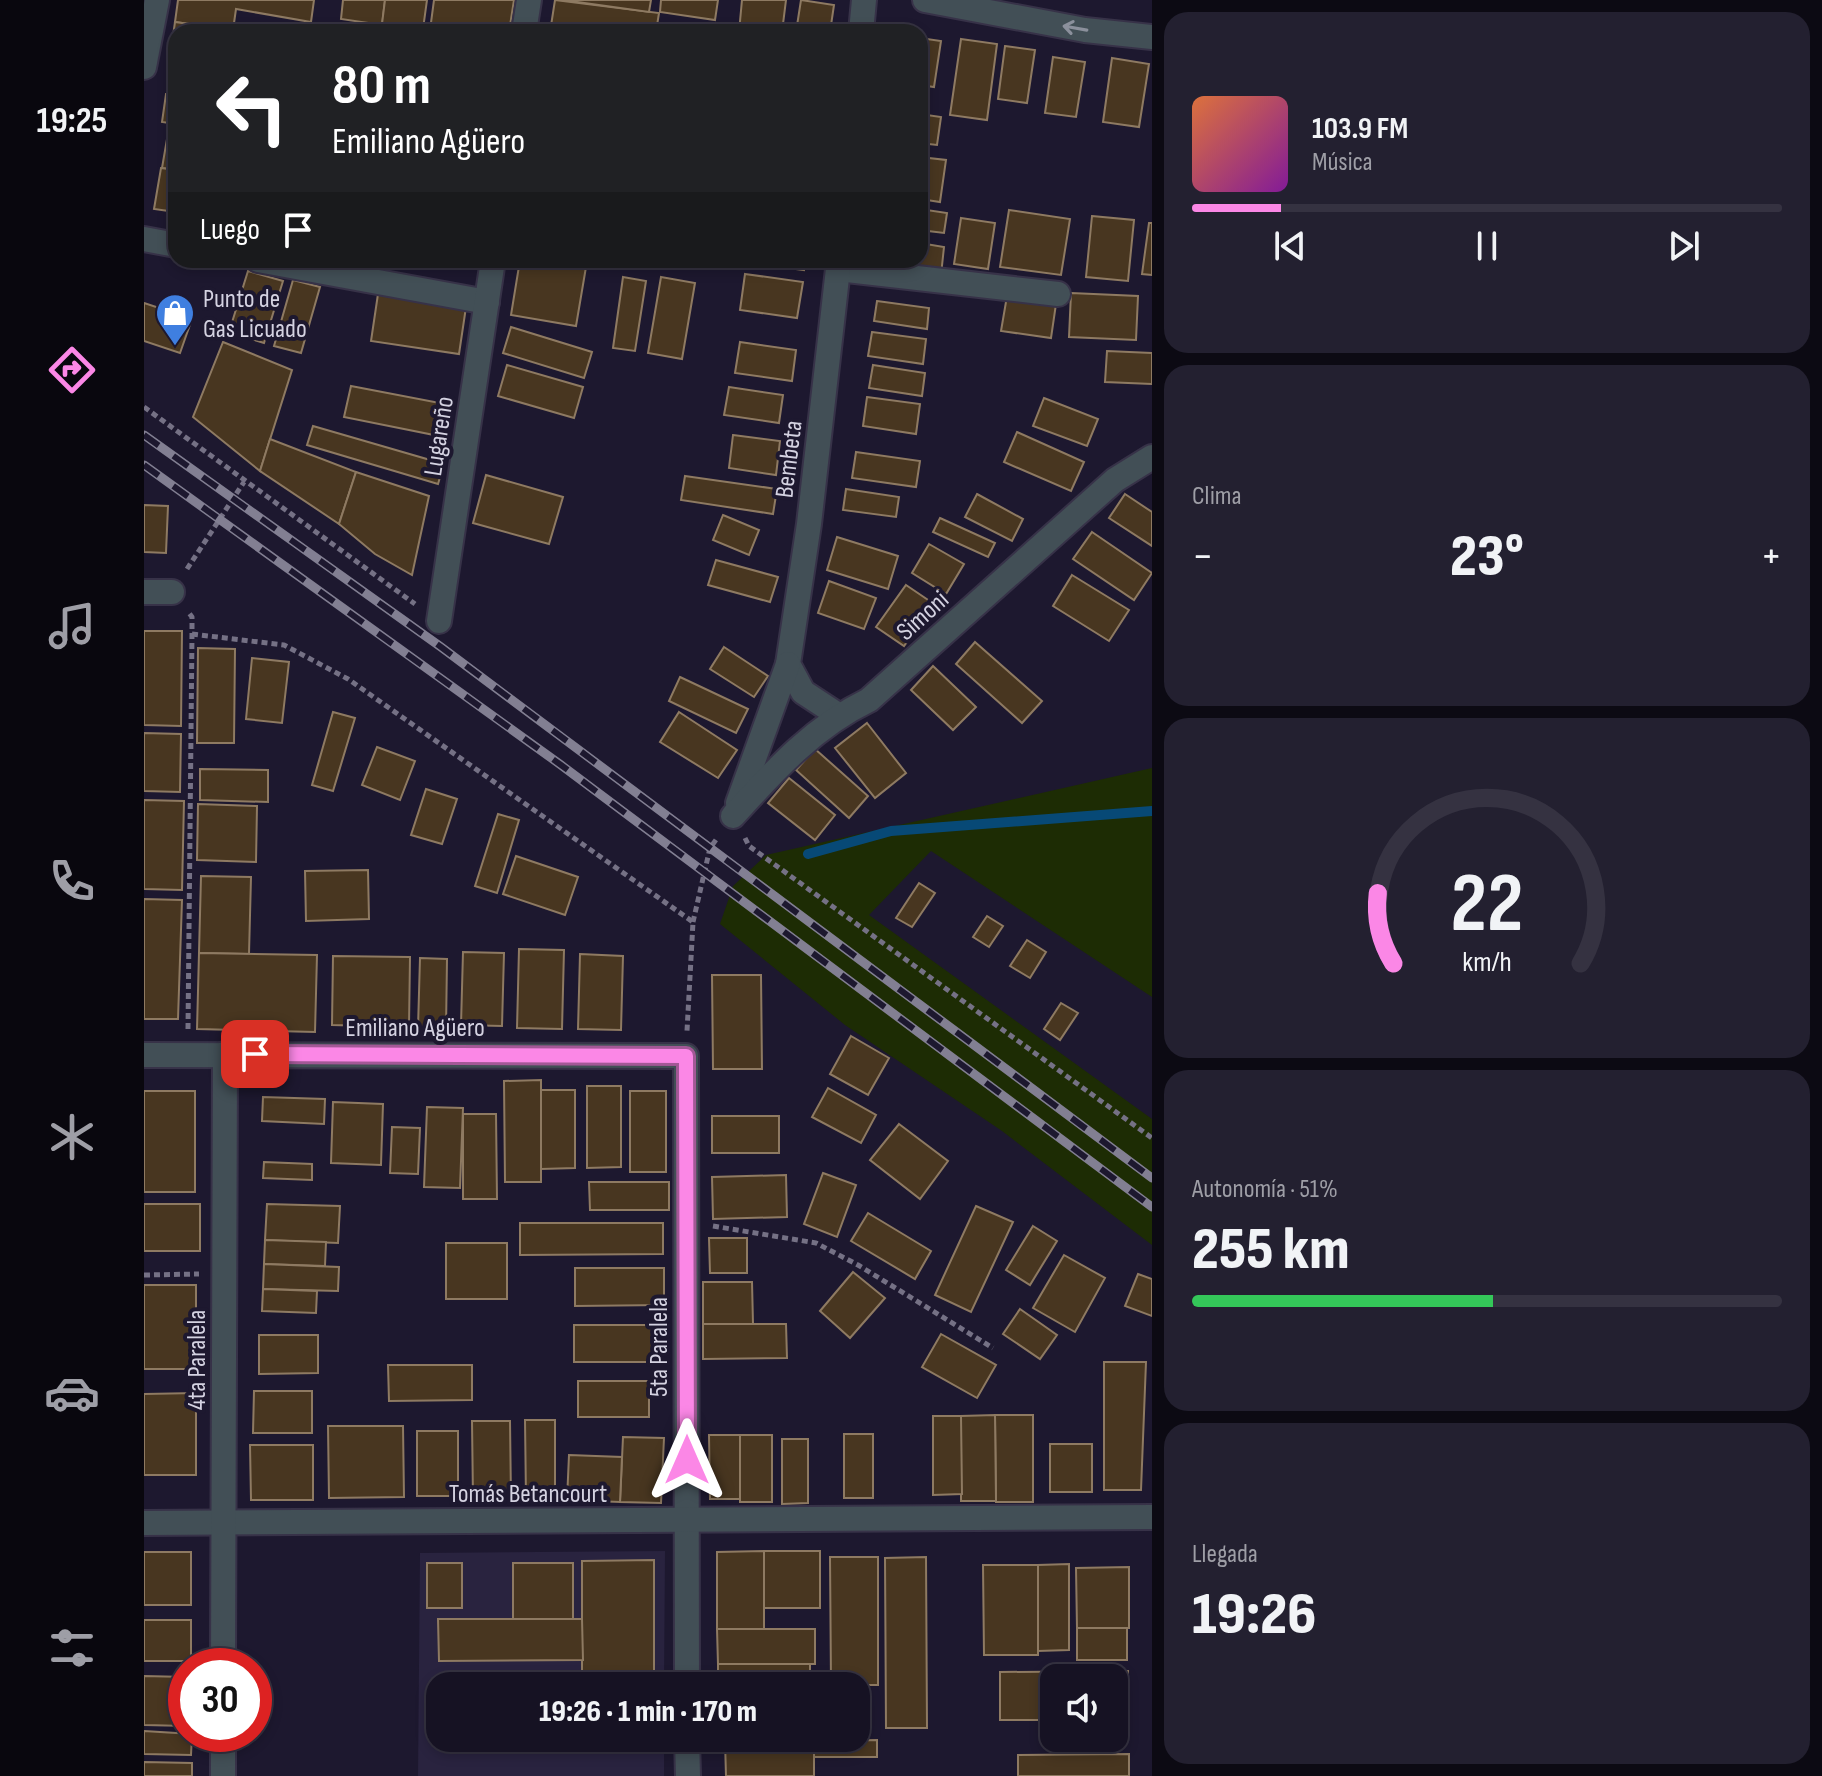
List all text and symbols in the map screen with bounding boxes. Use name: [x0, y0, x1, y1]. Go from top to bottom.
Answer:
one-way arrow: [1062, 19, 1088, 34]
text: 80 m: [332, 53, 431, 120]
icon: left: [200, 56, 304, 160]
text: 19:25: [37, 100, 107, 143]
text: 103.9 FM: [1312, 111, 1408, 147]
text: Emiliano Agüero: [332, 121, 525, 164]
text: Música: [1312, 147, 1373, 178]
icon: arrive: [276, 208, 320, 252]
text: Luego: [200, 212, 260, 248]
icon: previous: [1268, 224, 1312, 268]
icon: pause: [1465, 224, 1509, 268]
icon: next: [1662, 224, 1706, 268]
place label: Punto de Gas Licuado: [203, 284, 307, 345]
shop icon: Punto de Gas Licuado: [154, 292, 196, 347]
icon: directions: [44, 342, 100, 398]
street label: Lugareño: [418, 394, 461, 478]
street label: Bembeta: [769, 419, 810, 500]
text: Clima: [1192, 481, 1242, 512]
text: 23°: [1450, 521, 1524, 593]
text: −: [1192, 530, 1214, 583]
text: +: [1760, 530, 1782, 583]
street label: Simoni: [891, 585, 955, 648]
icon: music: [44, 598, 100, 654]
icon: phone: [44, 853, 100, 909]
text: 22: [1451, 855, 1523, 955]
text: km/h: [1462, 945, 1512, 980]
street label: Emiliano Agüero: [345, 1013, 485, 1044]
pin: [221, 1020, 289, 1088]
icon: arrive: [233, 1032, 277, 1076]
icon: climate: [44, 1109, 100, 1165]
text: Autonomía · 51%: [1192, 1174, 1338, 1205]
text: 255 km: [1192, 1214, 1350, 1286]
street label: 5ta Paralela: [644, 1297, 675, 1397]
street label: 4ta Paralela: [182, 1310, 213, 1410]
icon: car: [44, 1365, 100, 1421]
position arrow: [645, 1418, 729, 1502]
street label: Tomás Betancourt: [449, 1479, 607, 1510]
text: Llegada: [1192, 1539, 1258, 1570]
text: 19:26: [1192, 1579, 1316, 1651]
icon: filters: [44, 1620, 100, 1676]
speed limit sign: 30: [168, 1648, 272, 1752]
map controls: [1040, 1664, 1128, 1752]
button: sound: [1040, 1664, 1128, 1752]
text: 19:26 · 1 min · 170 m: [539, 1694, 757, 1730]

